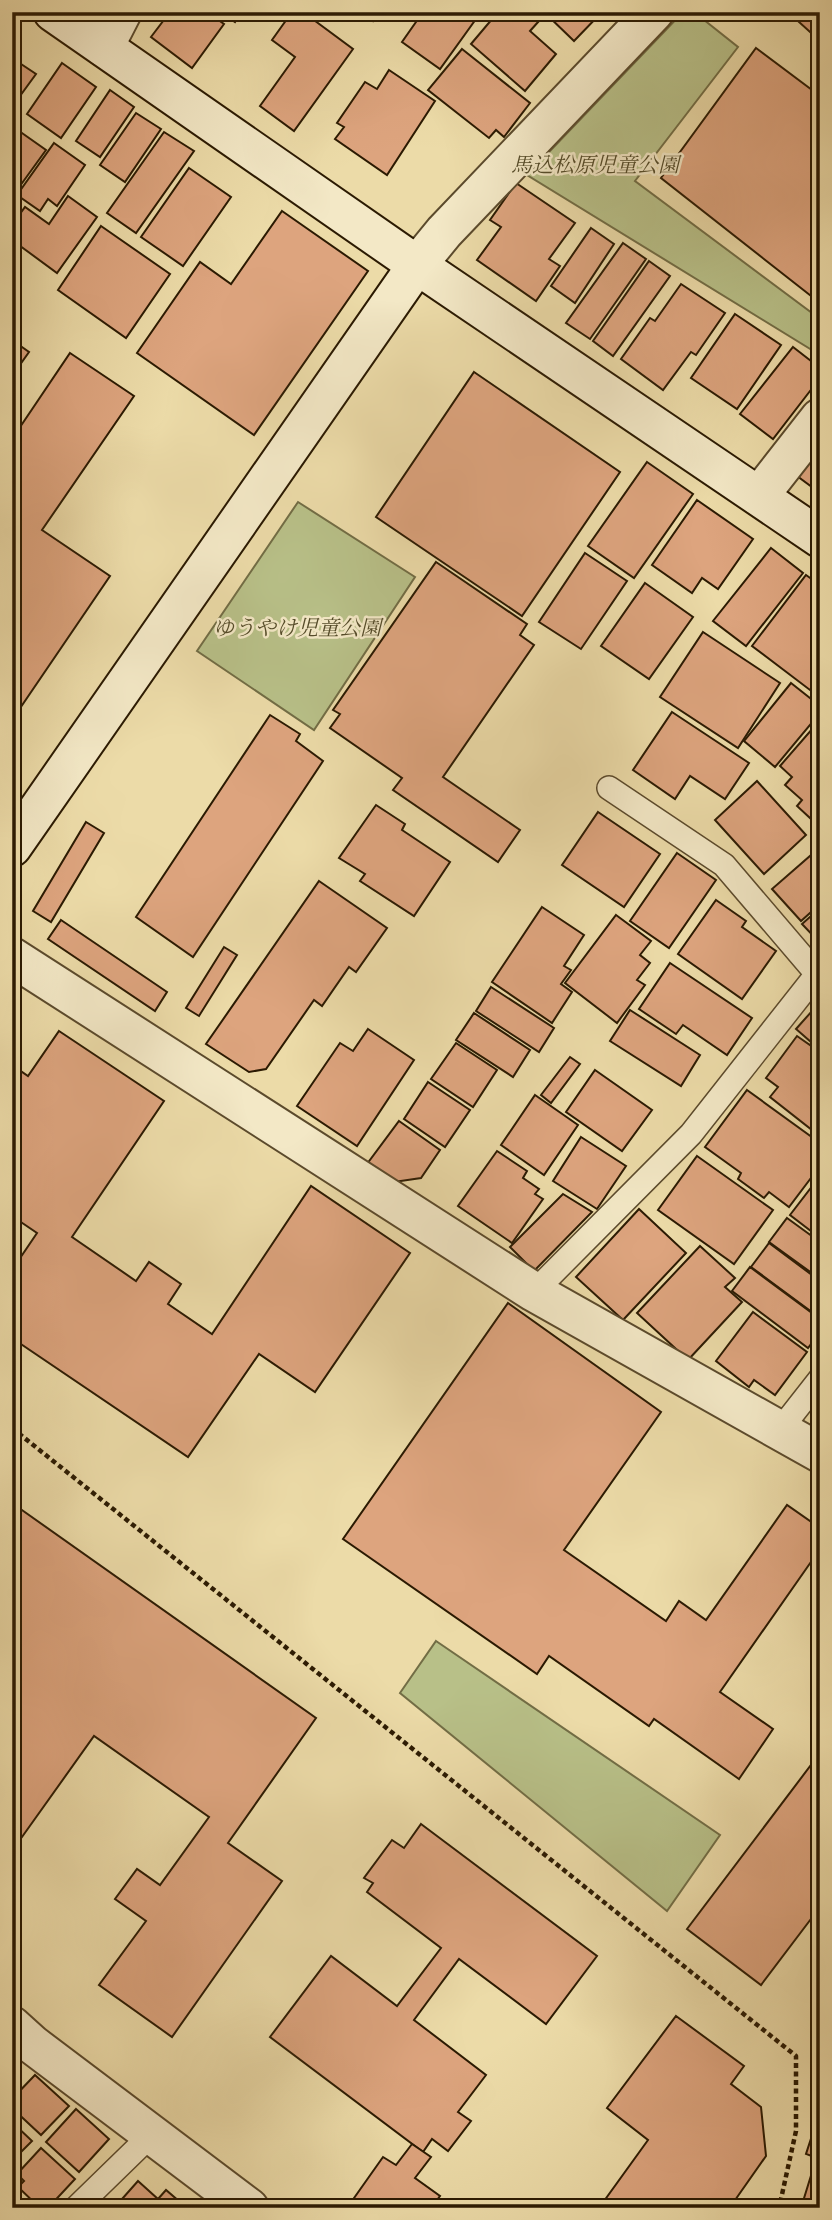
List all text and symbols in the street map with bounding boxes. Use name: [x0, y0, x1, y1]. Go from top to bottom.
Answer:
park label: 馬込松原児童公園: [511, 153, 682, 177]
park label: ゆうやけ児童公園: [213, 616, 384, 640]

